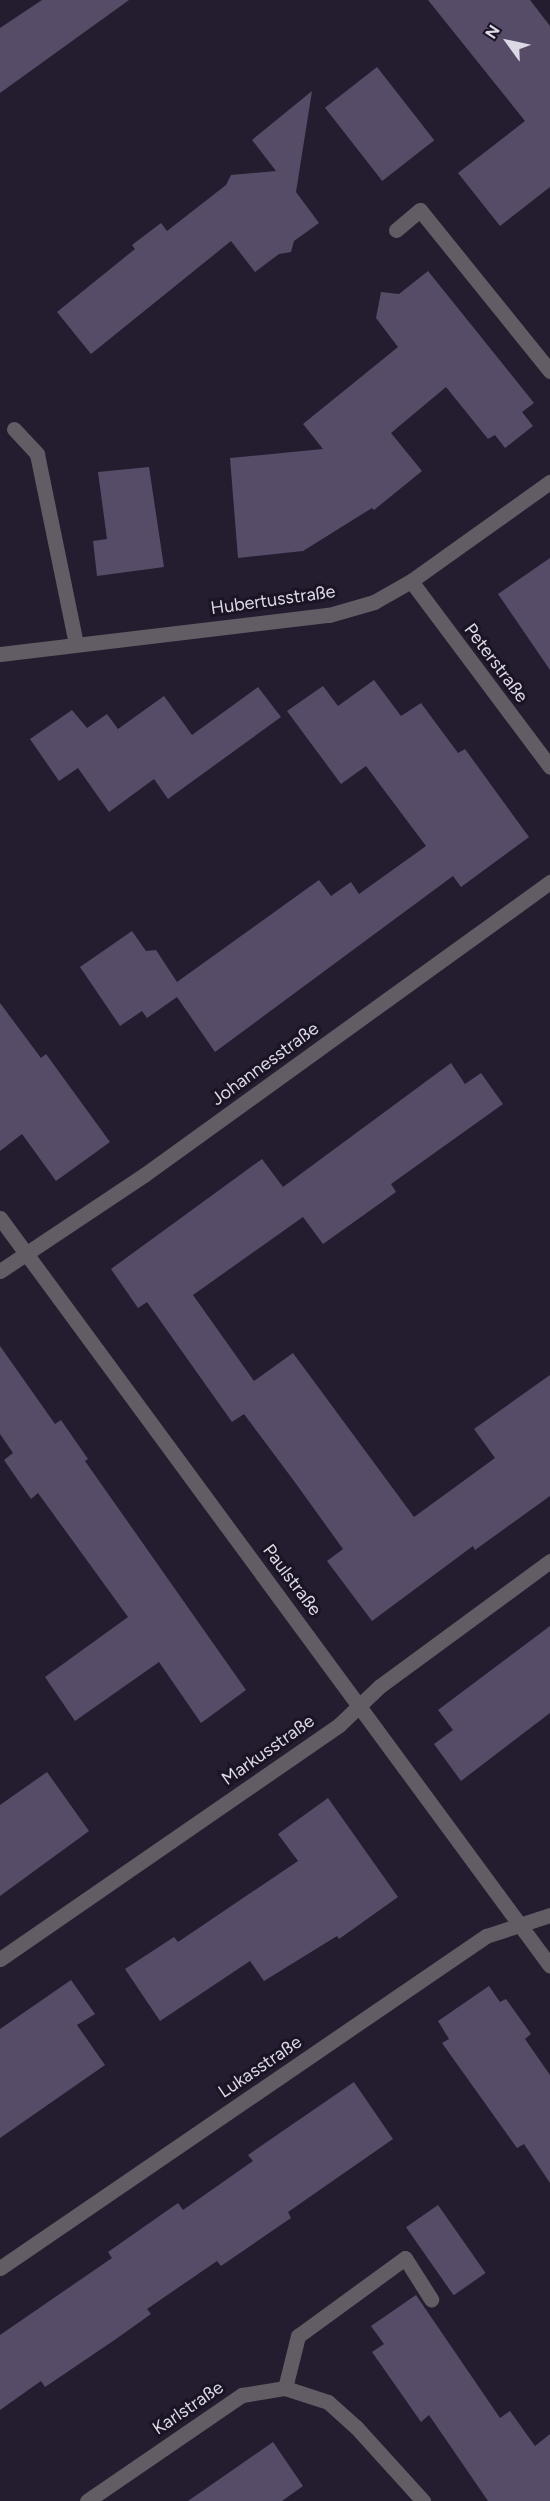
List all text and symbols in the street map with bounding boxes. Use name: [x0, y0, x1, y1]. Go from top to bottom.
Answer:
north arrow: [478, 12, 538, 72]
text: N: [481, 22, 504, 42]
street label: Hubertusstraße: [209, 581, 337, 619]
street label: Peterstraße: [459, 619, 533, 707]
street label: Johannesstraße: [207, 1018, 323, 1110]
street label: Paulstraße: [258, 1540, 326, 1620]
street label: Markusstraße: [218, 1710, 318, 1790]
street label: Lukasstraße: [214, 2031, 306, 2103]
street label: Karlstraße: [149, 2377, 227, 2439]

